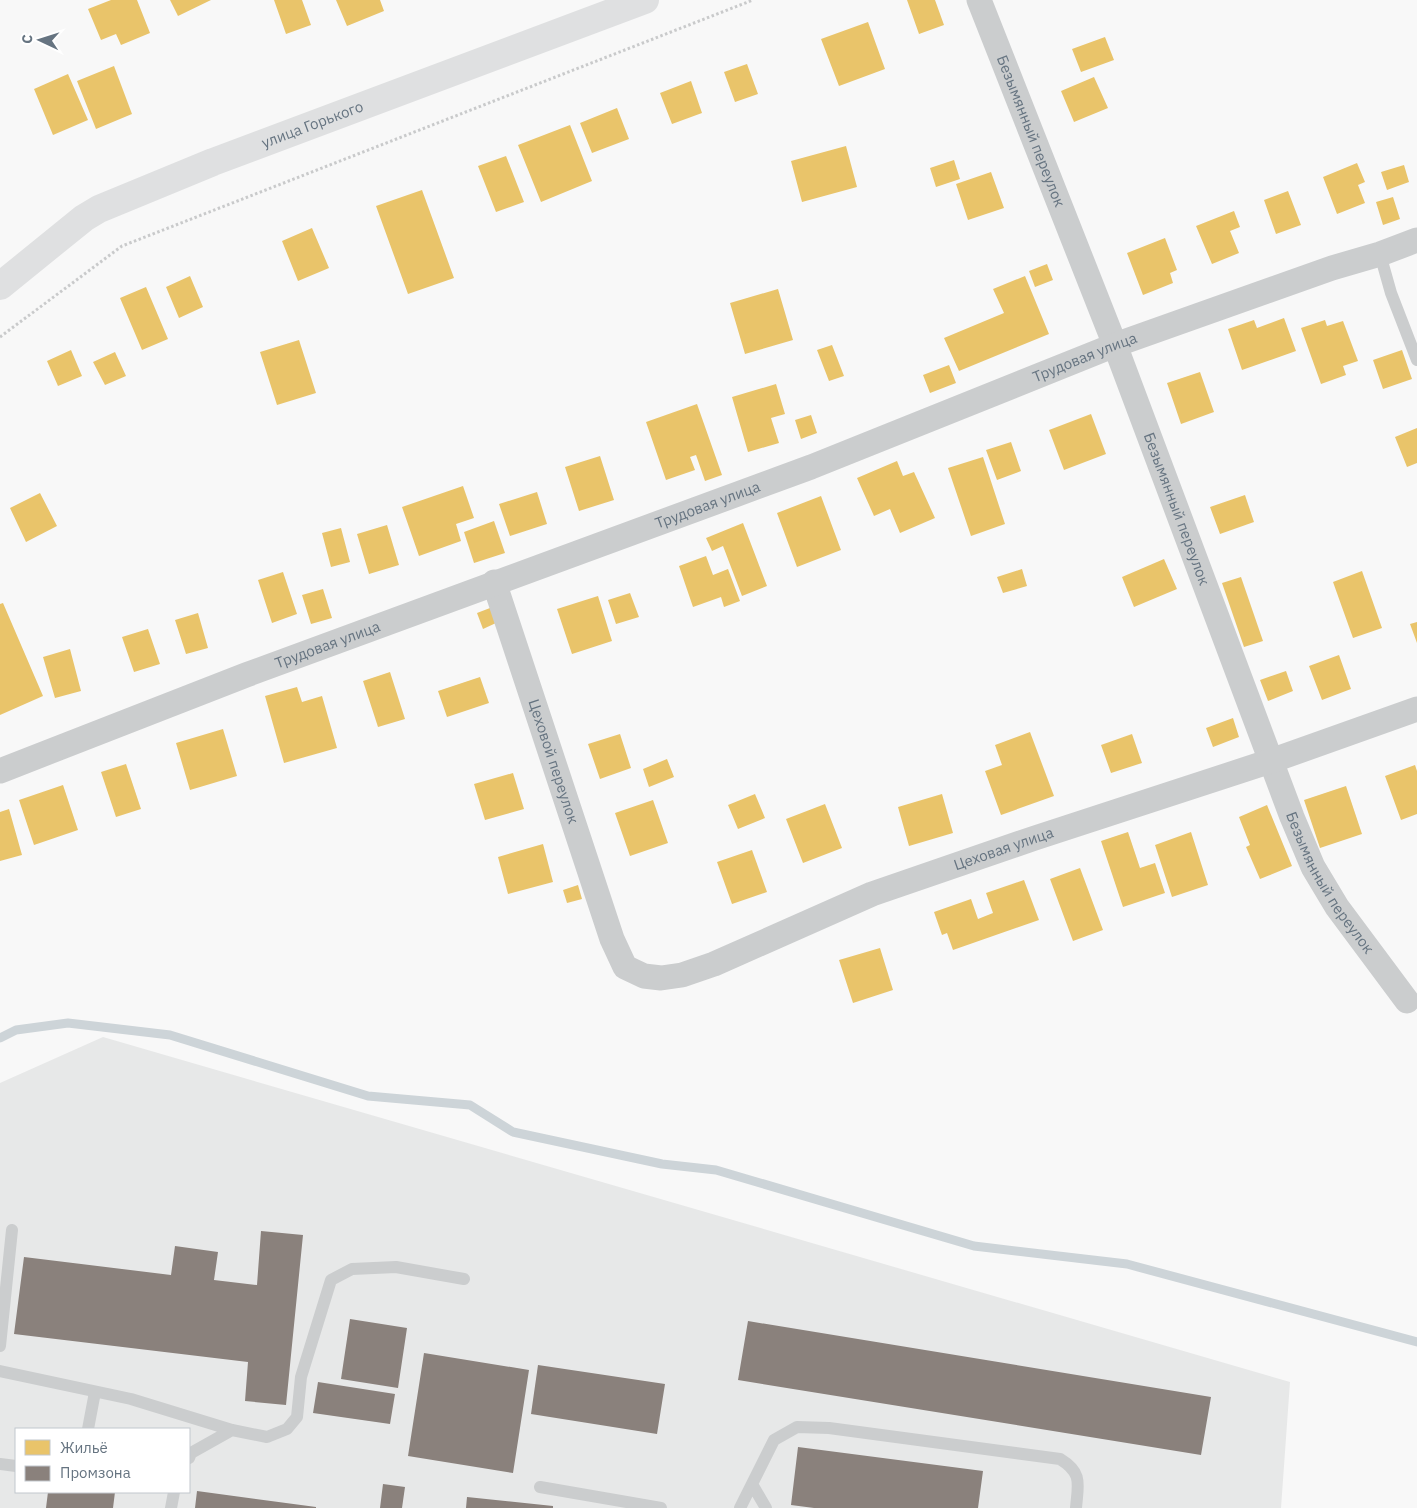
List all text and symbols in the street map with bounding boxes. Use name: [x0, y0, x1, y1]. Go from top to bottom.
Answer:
north arrow: [15, 15, 65, 65]
text: С: [18, 34, 36, 44]
street label: Безымянный переулок: [993, 52, 1070, 210]
street label: улица Горького: [259, 97, 366, 152]
street label: Трудовая улица: [1030, 328, 1139, 386]
street label: Безымянный переулок: [1140, 430, 1214, 588]
street label: Трудовая улица: [652, 477, 763, 533]
street label: Трудовая улица: [272, 616, 383, 673]
street label: Цеховой переулок: [524, 697, 583, 826]
street label: Безымянный переулок: [1282, 809, 1378, 957]
street label: Цеховая улица: [951, 823, 1056, 874]
legend: [15, 1428, 190, 1493]
text: Жильё: [60, 1438, 108, 1457]
text: Промзона: [60, 1463, 131, 1482]

